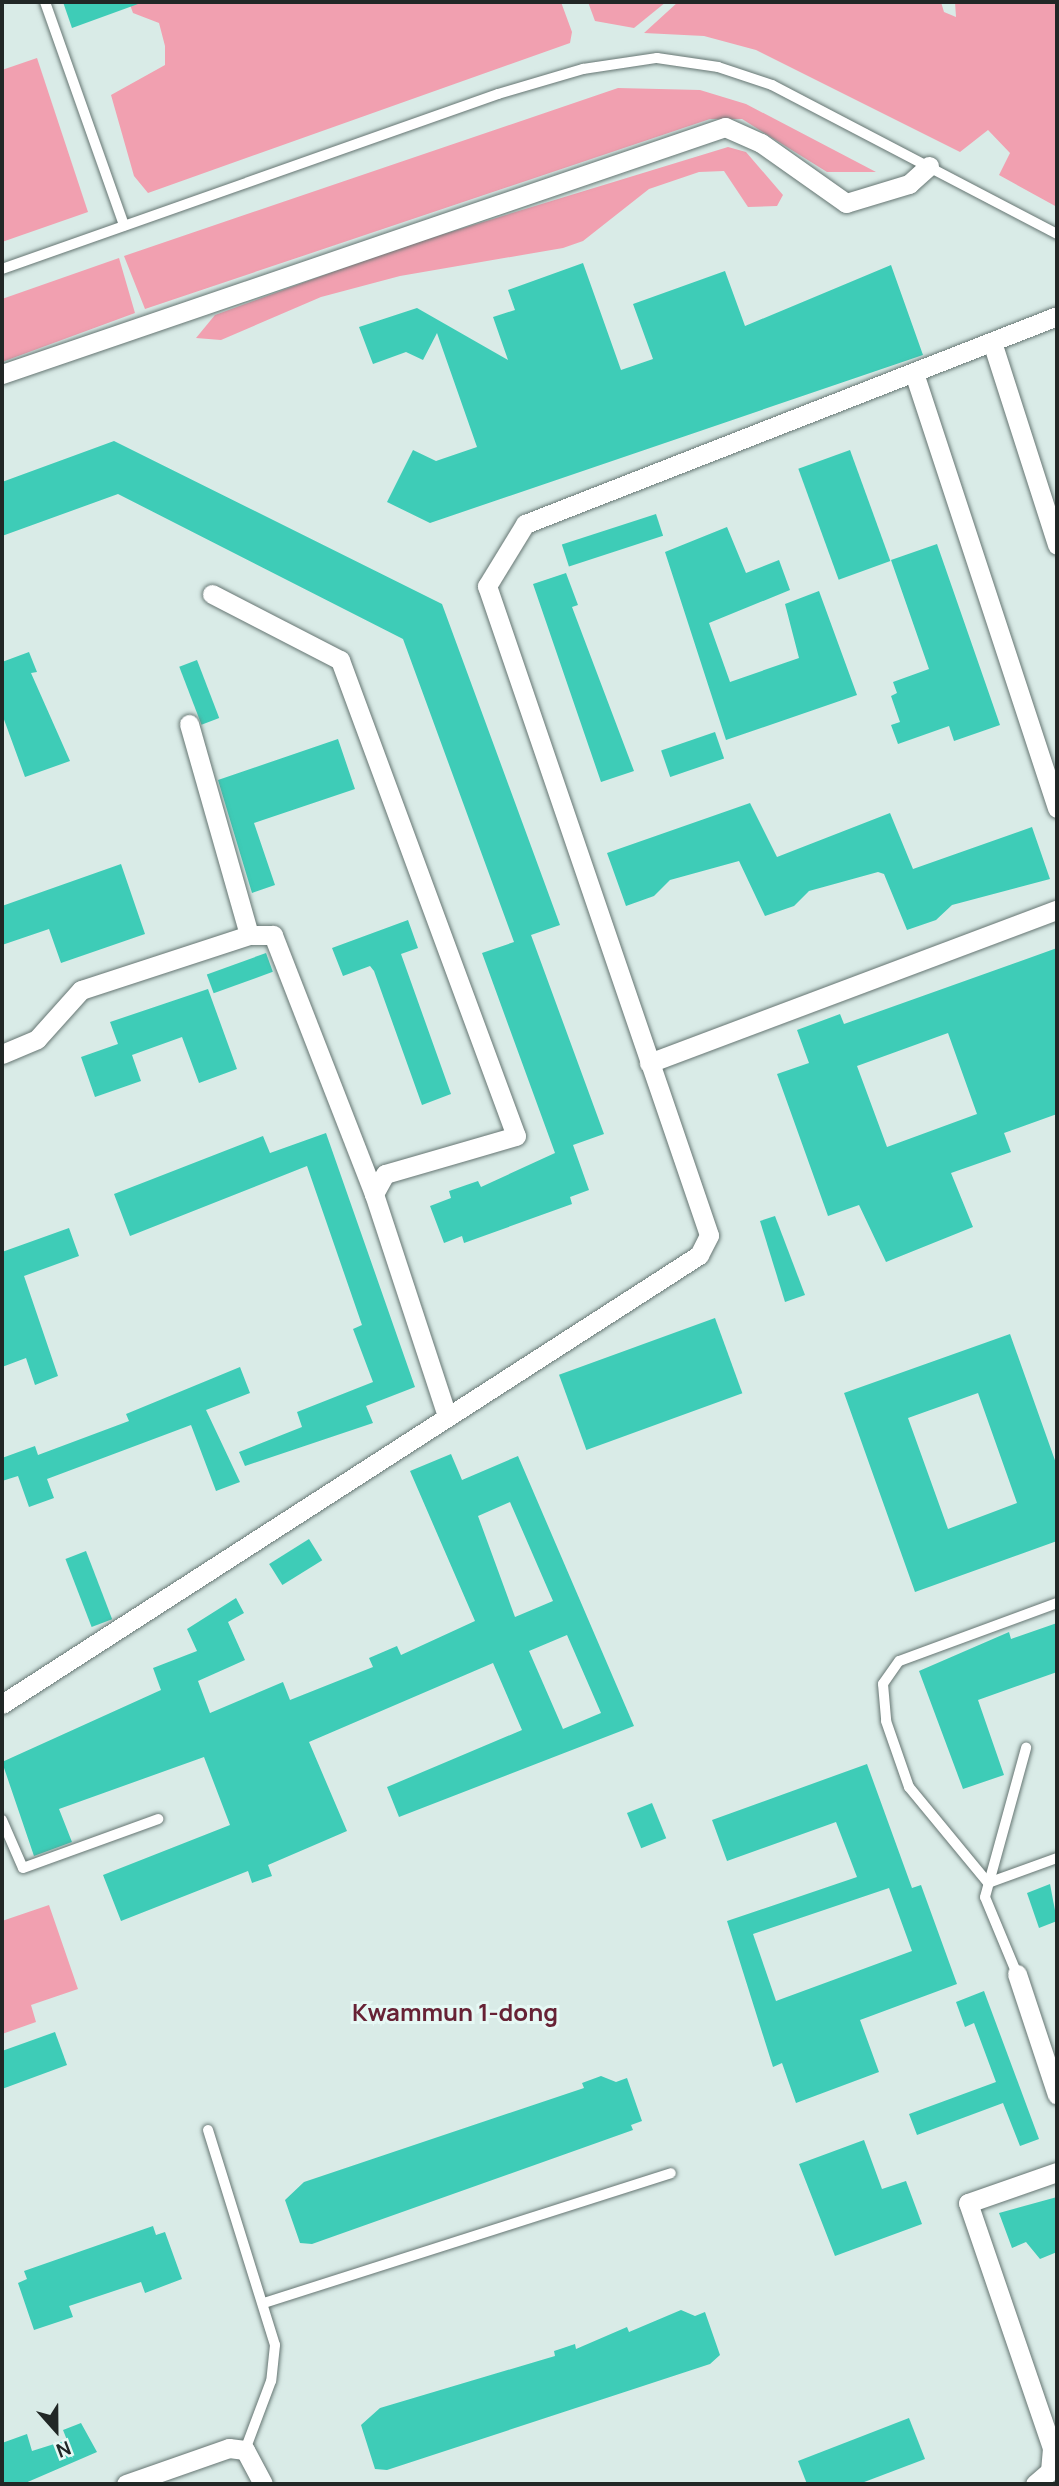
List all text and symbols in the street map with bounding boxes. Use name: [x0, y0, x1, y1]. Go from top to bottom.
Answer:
district label: Kwammun 1-dong: [352, 1998, 558, 2026]
north arrow: [21, 2395, 91, 2465]
text: N: [52, 2435, 75, 2464]

